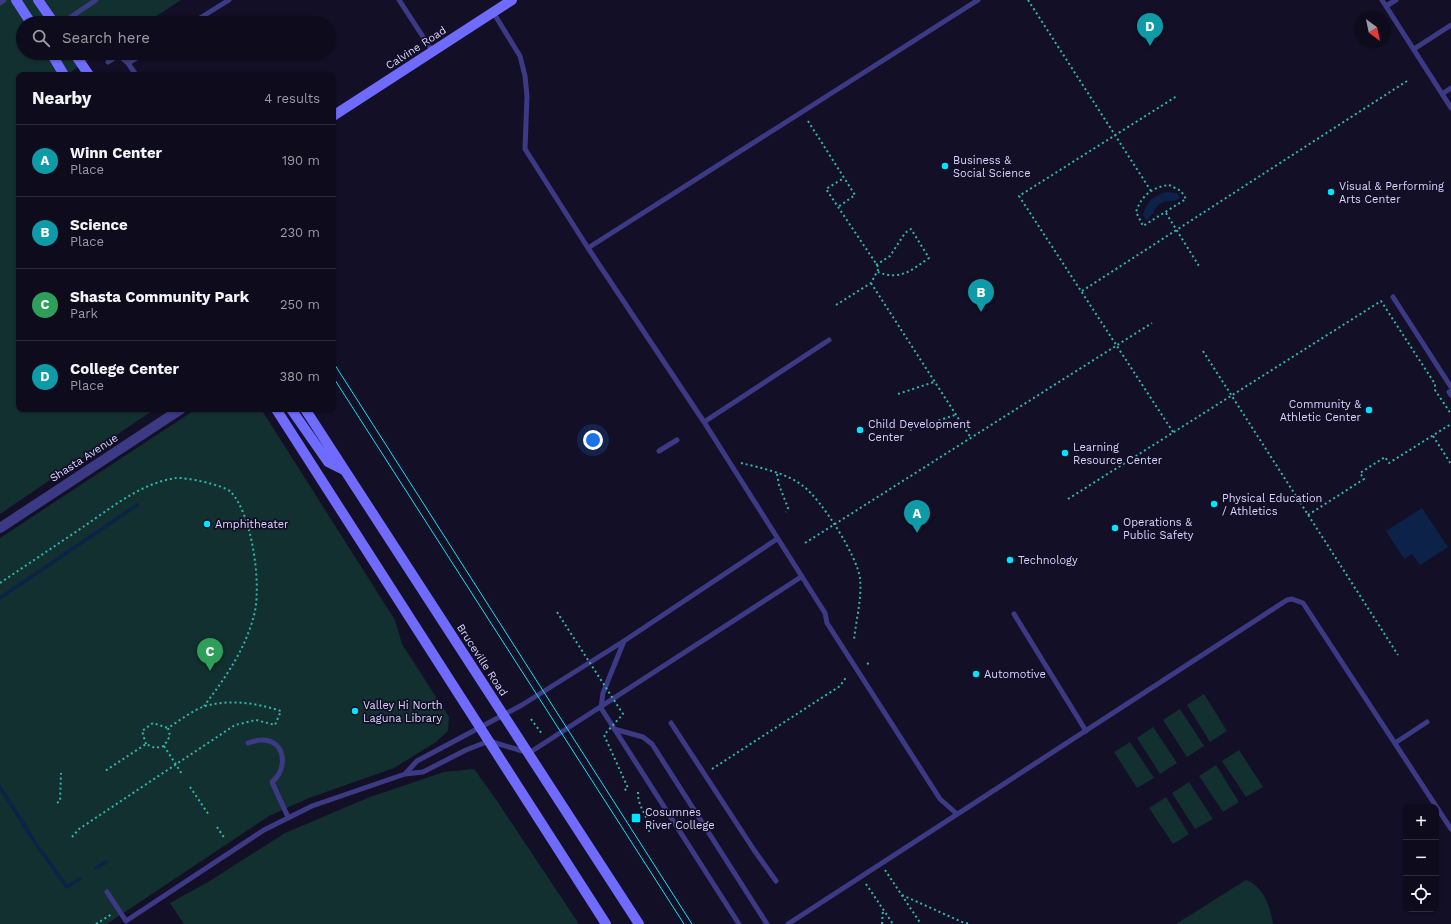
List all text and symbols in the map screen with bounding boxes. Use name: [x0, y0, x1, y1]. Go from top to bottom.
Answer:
north arrow: [1355, 12, 1391, 48]
pin: D: [1137, 13, 1163, 46]
search box: [16, 16, 336, 60]
street label: Calvine Road: [383, 24, 449, 72]
icon: search: [30, 27, 52, 49]
text: Search here: [62, 29, 150, 47]
text: Nearby: [32, 88, 91, 108]
text: 4 results: [264, 91, 320, 106]
text: Winn Center: [70, 144, 162, 162]
text: A: [41, 153, 49, 168]
text: 190 m: [282, 153, 320, 168]
place label: Business & Social Science: [953, 154, 1031, 180]
marker: Business & Social Science: [940, 161, 950, 171]
text: Place: [70, 162, 104, 177]
place label: Visual & Performing Arts Center: [1339, 180, 1444, 206]
marker: Visual & Performing Arts Center: [1326, 187, 1336, 197]
text: Science: [70, 216, 128, 234]
text: B: [41, 225, 49, 240]
text: 230 m: [280, 225, 320, 240]
text: Place: [70, 234, 104, 249]
pin: B: [968, 279, 994, 312]
text: Shasta Community Park: [70, 288, 249, 306]
text: C: [41, 297, 49, 312]
text: 250 m: [280, 297, 320, 312]
text: Park: [70, 306, 98, 321]
text: College Center: [70, 360, 179, 378]
text: D: [40, 369, 50, 384]
text: 380 m: [280, 369, 320, 384]
text: Place: [70, 378, 104, 393]
place label: Community & Athletic Center: [1280, 398, 1362, 424]
marker: Community & Athletic Center: [1364, 405, 1374, 415]
place label: Child Development Center: [868, 418, 971, 444]
marker: Child Development Center: [855, 425, 865, 435]
your location: [583, 430, 603, 450]
street label: Shasta Avenue: [47, 431, 121, 485]
place label: Learning Resource Center: [1073, 441, 1163, 467]
marker: Learning Resource Center: [1060, 448, 1070, 458]
place label: Physical Education / Athletics: [1222, 492, 1322, 518]
marker: Physical Education / Athletics: [1209, 499, 1219, 509]
pin: A: [904, 500, 930, 533]
place label: Operations & Public Safety: [1123, 516, 1194, 542]
place label: Amphitheater: [215, 518, 289, 531]
marker: Amphitheater: [202, 519, 212, 529]
marker: Operations & Public Safety: [1110, 523, 1120, 533]
place label: Technology: [1018, 554, 1078, 567]
marker: Technology: [1005, 555, 1015, 565]
street label: Bruceville Road: [454, 622, 510, 698]
pin: C: [197, 638, 223, 671]
place label: Automotive: [984, 668, 1046, 681]
marker: Automotive: [971, 669, 981, 679]
place label: Valley Hi North Laguna Library: [363, 699, 443, 725]
marker: Valley Hi North Laguna Library: [350, 706, 360, 716]
map controls: [1403, 804, 1439, 912]
button: +: [1403, 804, 1439, 840]
place label: Cosumnes River College: [645, 806, 715, 832]
marker: Cosumnes River College: [630, 812, 642, 824]
button: −: [1403, 840, 1439, 876]
button: locate: [1403, 876, 1439, 912]

